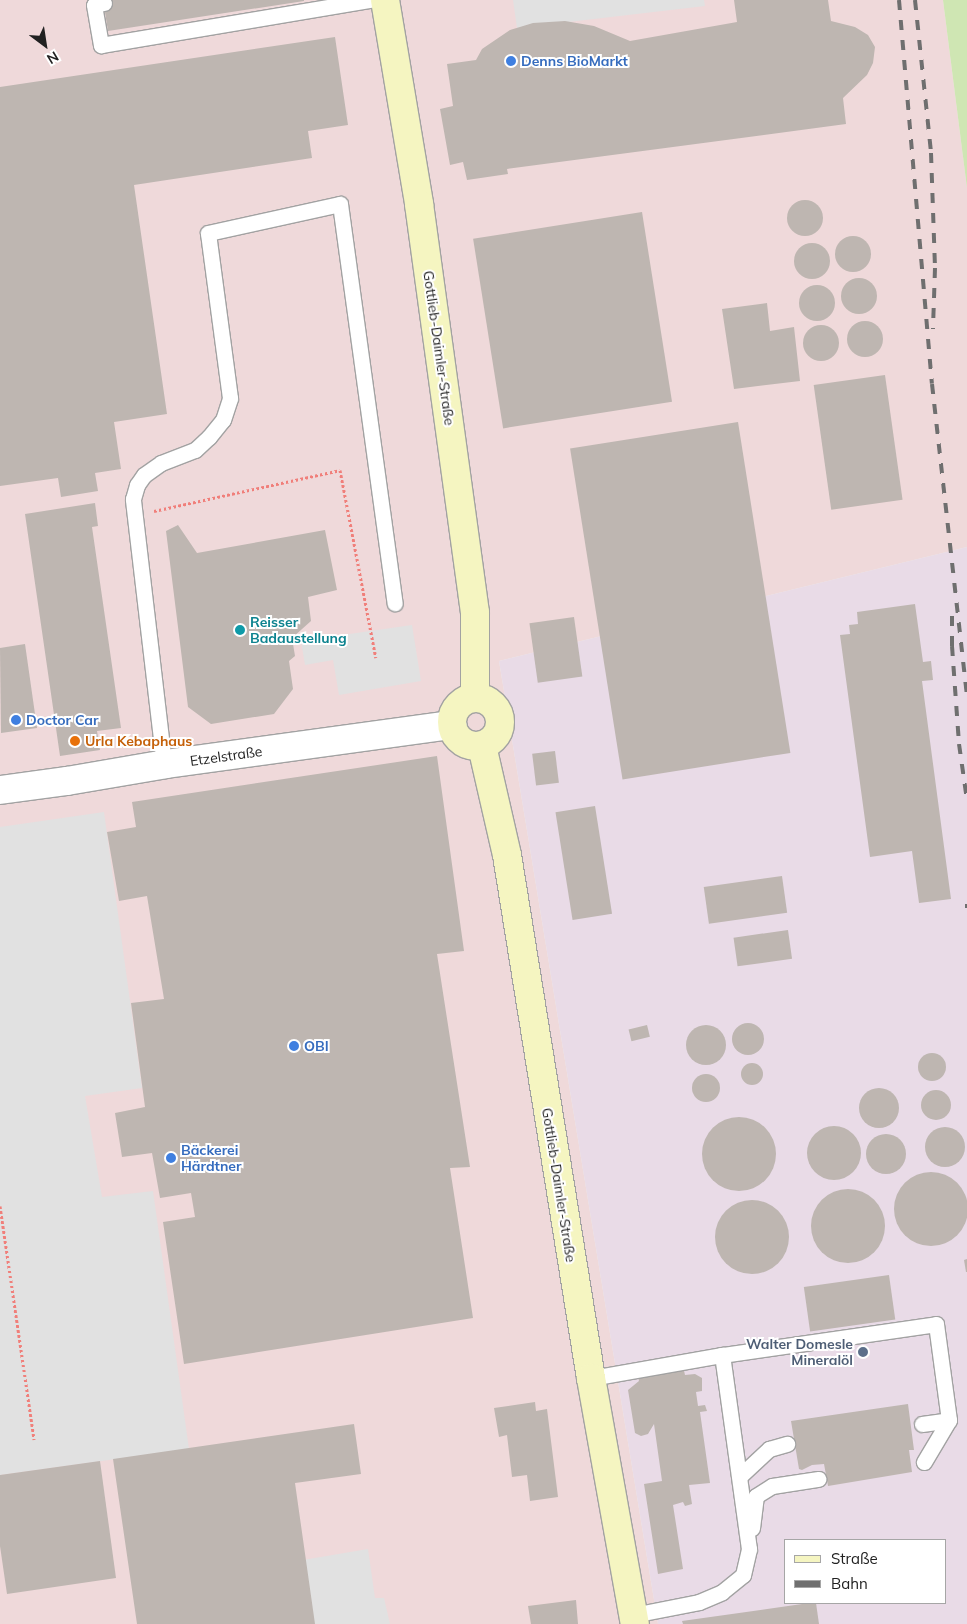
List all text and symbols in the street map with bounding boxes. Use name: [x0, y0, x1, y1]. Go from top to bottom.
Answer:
north arrow: [20, 20, 70, 70]
text: N: [44, 47, 62, 68]
place label: Denns BioMarkt: [521, 53, 628, 69]
marker: Denns BioMarkt: [505, 55, 517, 67]
street label: Gottlieb-Daimler-Straße: [420, 270, 458, 426]
place label: Reisser Badaustellung: [250, 614, 347, 646]
marker: Reisser Badaustellung: [234, 624, 246, 636]
place label: Doctor Car: [26, 712, 98, 728]
marker: Doctor Car: [10, 714, 22, 726]
place label: Urla Kebaphaus: [85, 733, 192, 749]
marker: Urla Kebaphaus: [69, 735, 81, 747]
street label: Etzelstraße: [189, 743, 263, 769]
place label: OBI: [304, 1038, 329, 1054]
marker: OBI: [288, 1040, 300, 1052]
street label: Gottlieb-Daimler-Straße: [538, 1107, 580, 1263]
place label: Bäckerei Härdtner: [181, 1142, 242, 1174]
marker: Bäckerei Härdtner: [165, 1152, 177, 1164]
place label: Walter Domesle Mineralöl: [746, 1336, 853, 1368]
marker: Walter Domesle Mineralöl: [857, 1346, 869, 1358]
legend: [784, 1539, 947, 1604]
text: Straße: [831, 1549, 878, 1568]
text: Bahn: [831, 1574, 868, 1593]

